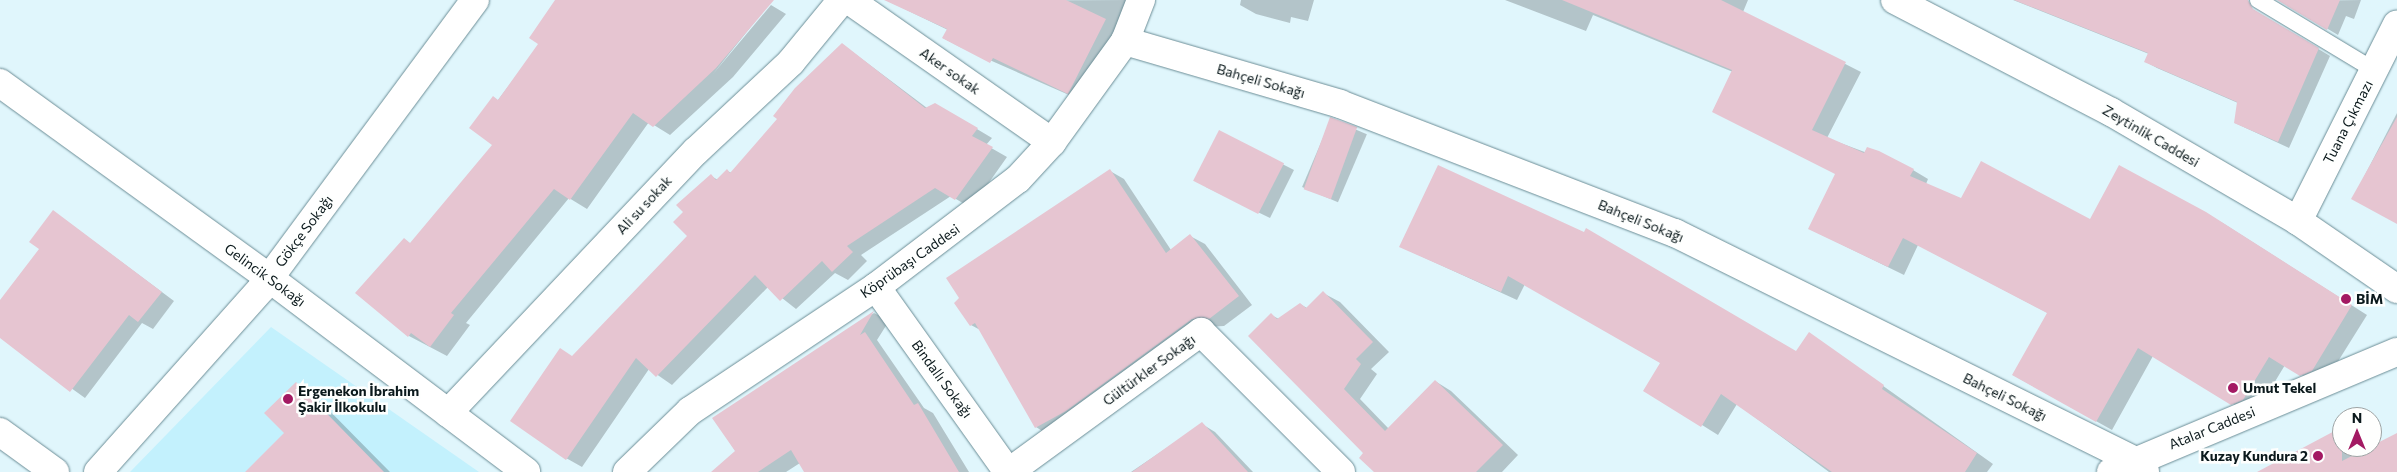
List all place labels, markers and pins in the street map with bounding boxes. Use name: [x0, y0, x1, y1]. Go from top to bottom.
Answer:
place label: BİM: [2356, 291, 2383, 307]
marker: BİM: [2340, 293, 2352, 305]
place label: Umut Tekel: [2243, 380, 2316, 396]
marker: Umut Tekel: [2227, 382, 2239, 394]
place label: Ergenekon İbrahim Şakir İlkokulu: [298, 383, 419, 416]
marker: Ergenekon İbrahim Şakir İlkokulu: [282, 393, 294, 405]
place label: Kuzay Kundura 2: [2200, 448, 2308, 464]
marker: Kuzay Kundura 2: [2312, 450, 2324, 462]

